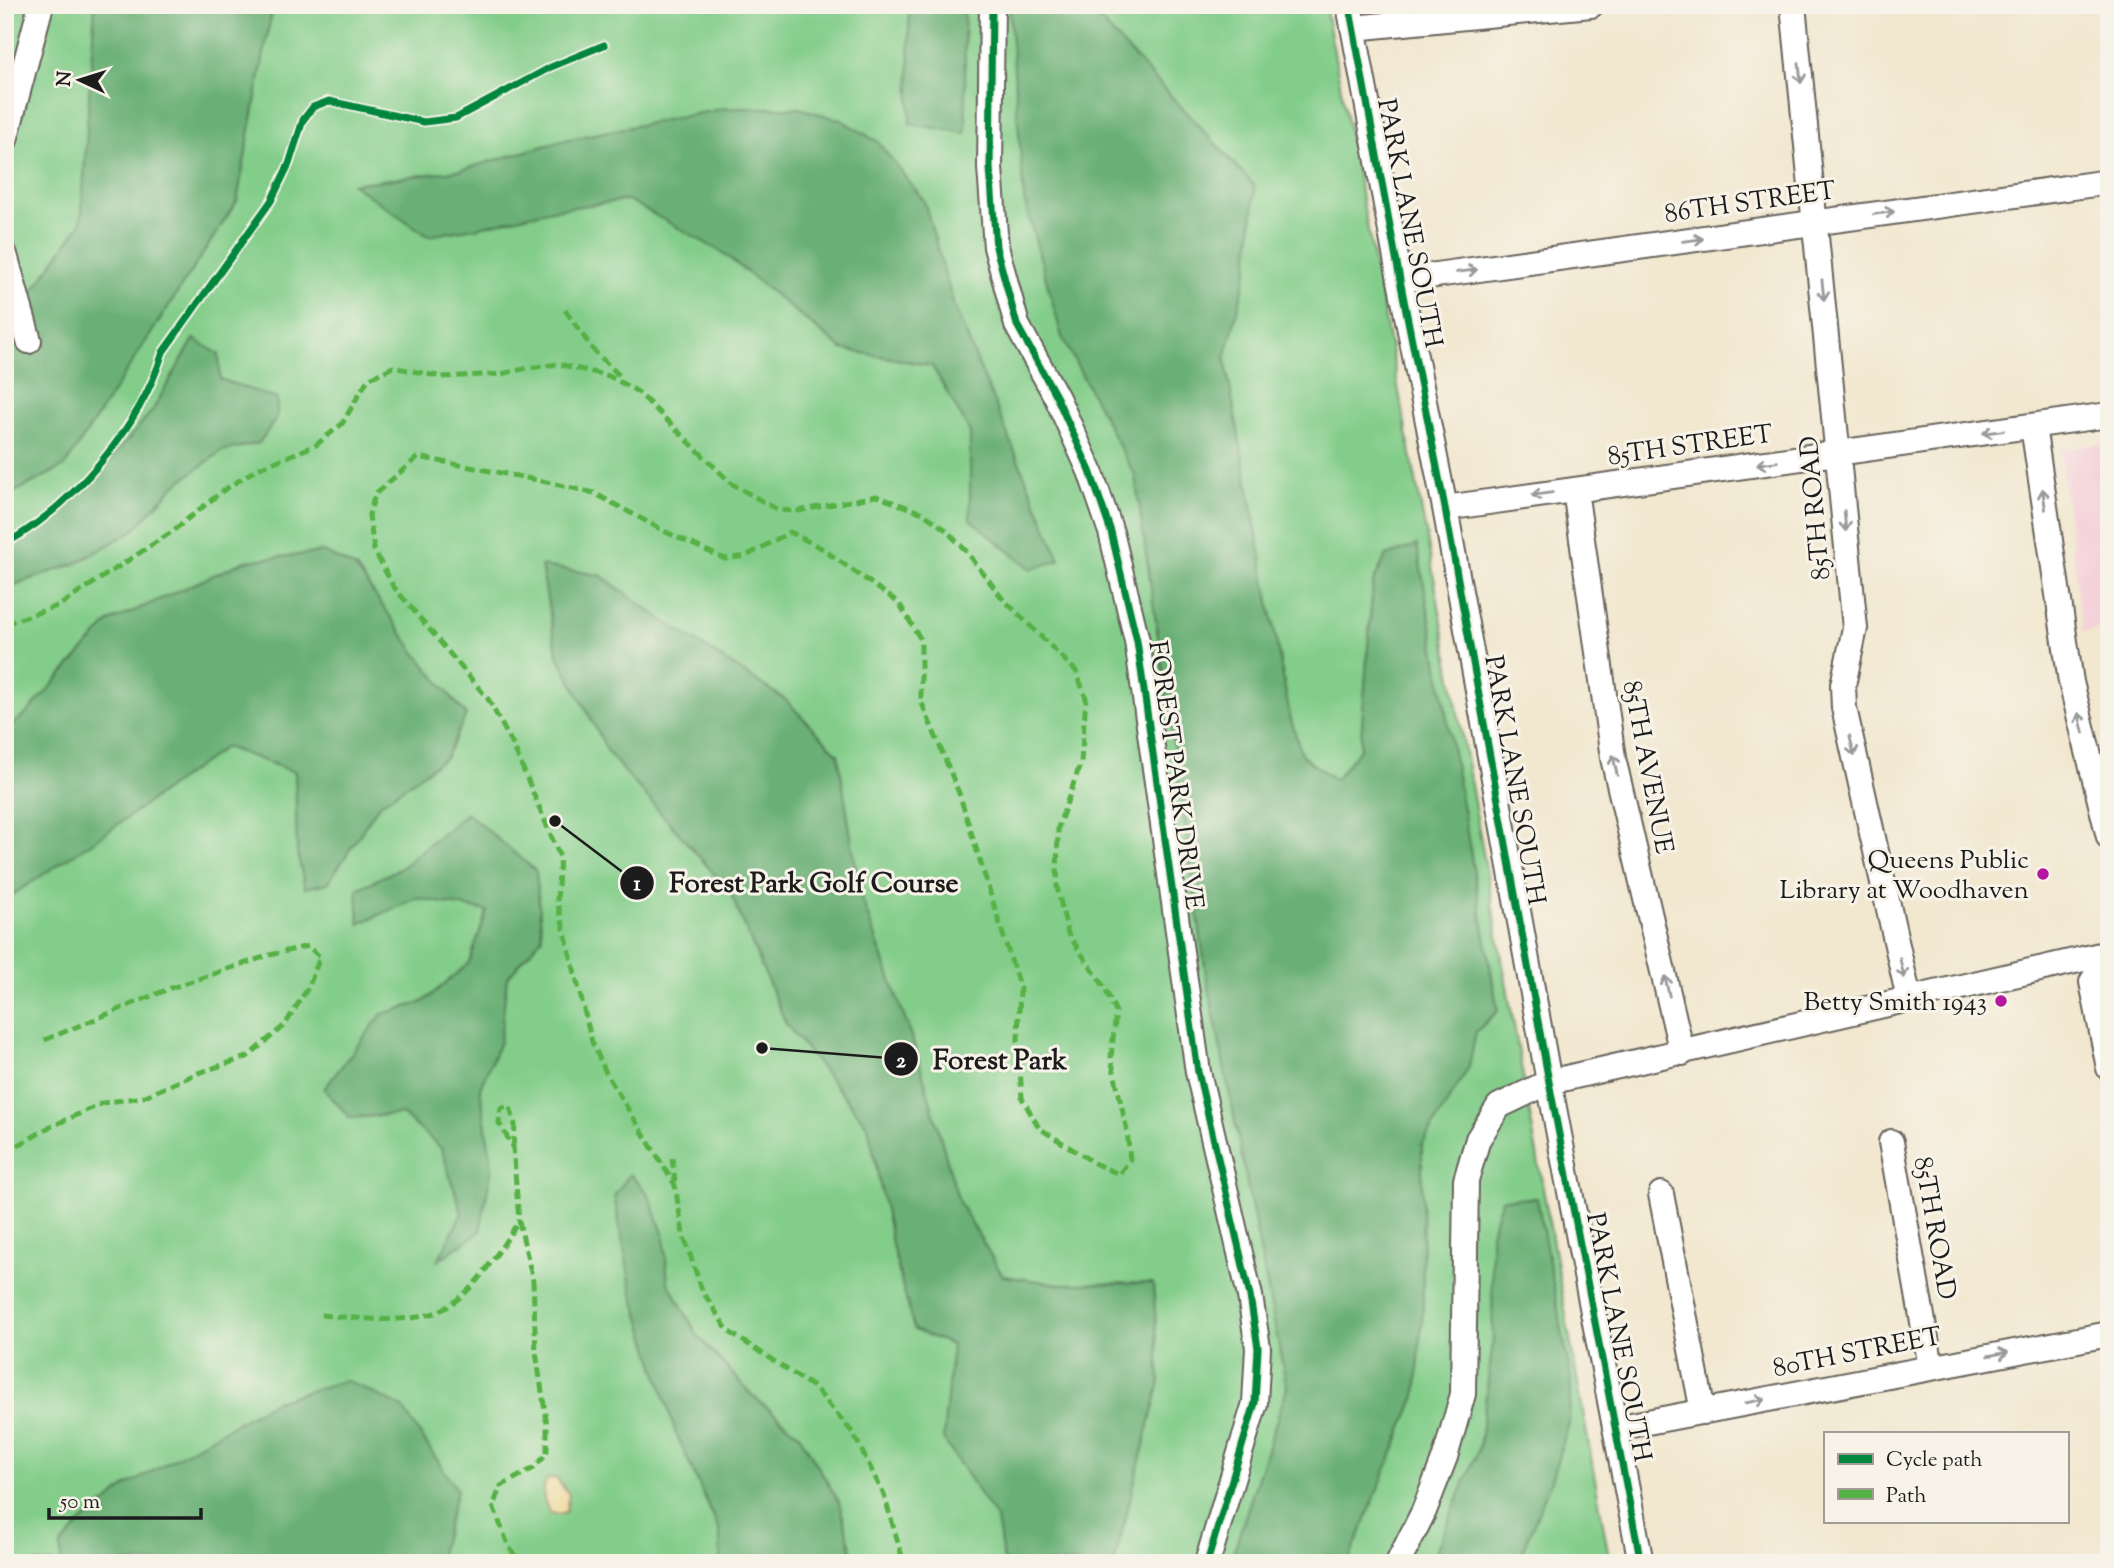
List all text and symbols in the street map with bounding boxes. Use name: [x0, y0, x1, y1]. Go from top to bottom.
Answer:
north arrow: [46, 46, 116, 116]
one-way arrow: [1794, 61, 1807, 84]
text: N: [52, 70, 80, 87]
street label: PARK LANE SOUTH: [1366, 96, 1451, 352]
street label: 86TH STREET: [1662, 173, 1838, 234]
one-way arrow: [1872, 206, 1895, 219]
one-way arrow: [1681, 233, 1703, 246]
one-way arrow: [1455, 265, 1478, 278]
one-way arrow: [1817, 278, 1830, 301]
street label: 85TH STREET: [1606, 417, 1775, 476]
one-way arrow: [1982, 425, 2005, 438]
street label: 85TH ROAD: [1792, 434, 1841, 581]
one-way arrow: [1756, 457, 1779, 470]
one-way arrow: [1531, 488, 1554, 501]
one-way arrow: [2037, 488, 2050, 511]
one-way arrow: [1839, 510, 1852, 532]
street label: FOREST PARK DRIVE: [1137, 639, 1212, 912]
street label: PARK LANE SOUTH: [1473, 653, 1554, 909]
street label: 85TH AVENUE: [1612, 678, 1682, 858]
one-way arrow: [2074, 713, 2087, 735]
one-way arrow: [1846, 734, 1860, 757]
one-way arrow: [1607, 754, 1621, 777]
place label: Queens Public Library at Woodhaven: [1780, 843, 2029, 910]
callout: Forest Park Golf Course: [620, 858, 972, 907]
text: Forest Park Golf Course: [669, 865, 959, 905]
marker: Queens Public Library at Woodhaven: [2035, 866, 2051, 882]
text: 1: [633, 870, 641, 900]
one-way arrow: [1896, 956, 1910, 979]
one-way arrow: [1660, 976, 1673, 998]
place label: Betty Smith 1943: [1804, 985, 1987, 1022]
marker: Betty Smith 1943: [1993, 993, 2009, 1009]
callout: Forest Park: [884, 1035, 1081, 1084]
text: Forest Park: [933, 1042, 1068, 1082]
text: 2: [896, 1047, 906, 1077]
street label: 85TH ROAD: [1903, 1154, 1964, 1303]
street label: PARK LANE SOUTH: [1575, 1210, 1660, 1466]
street label: 80TH STREET: [1770, 1319, 1945, 1388]
one-way arrow: [1986, 1347, 2009, 1361]
one-way arrow: [1743, 1394, 1766, 1408]
legend: [1824, 1432, 2068, 1522]
text: Cycle path: [1886, 1446, 1983, 1476]
scale bar: [49, 1477, 201, 1521]
text: Path: [1886, 1482, 1927, 1512]
text: 50 m: [59, 1488, 100, 1518]

